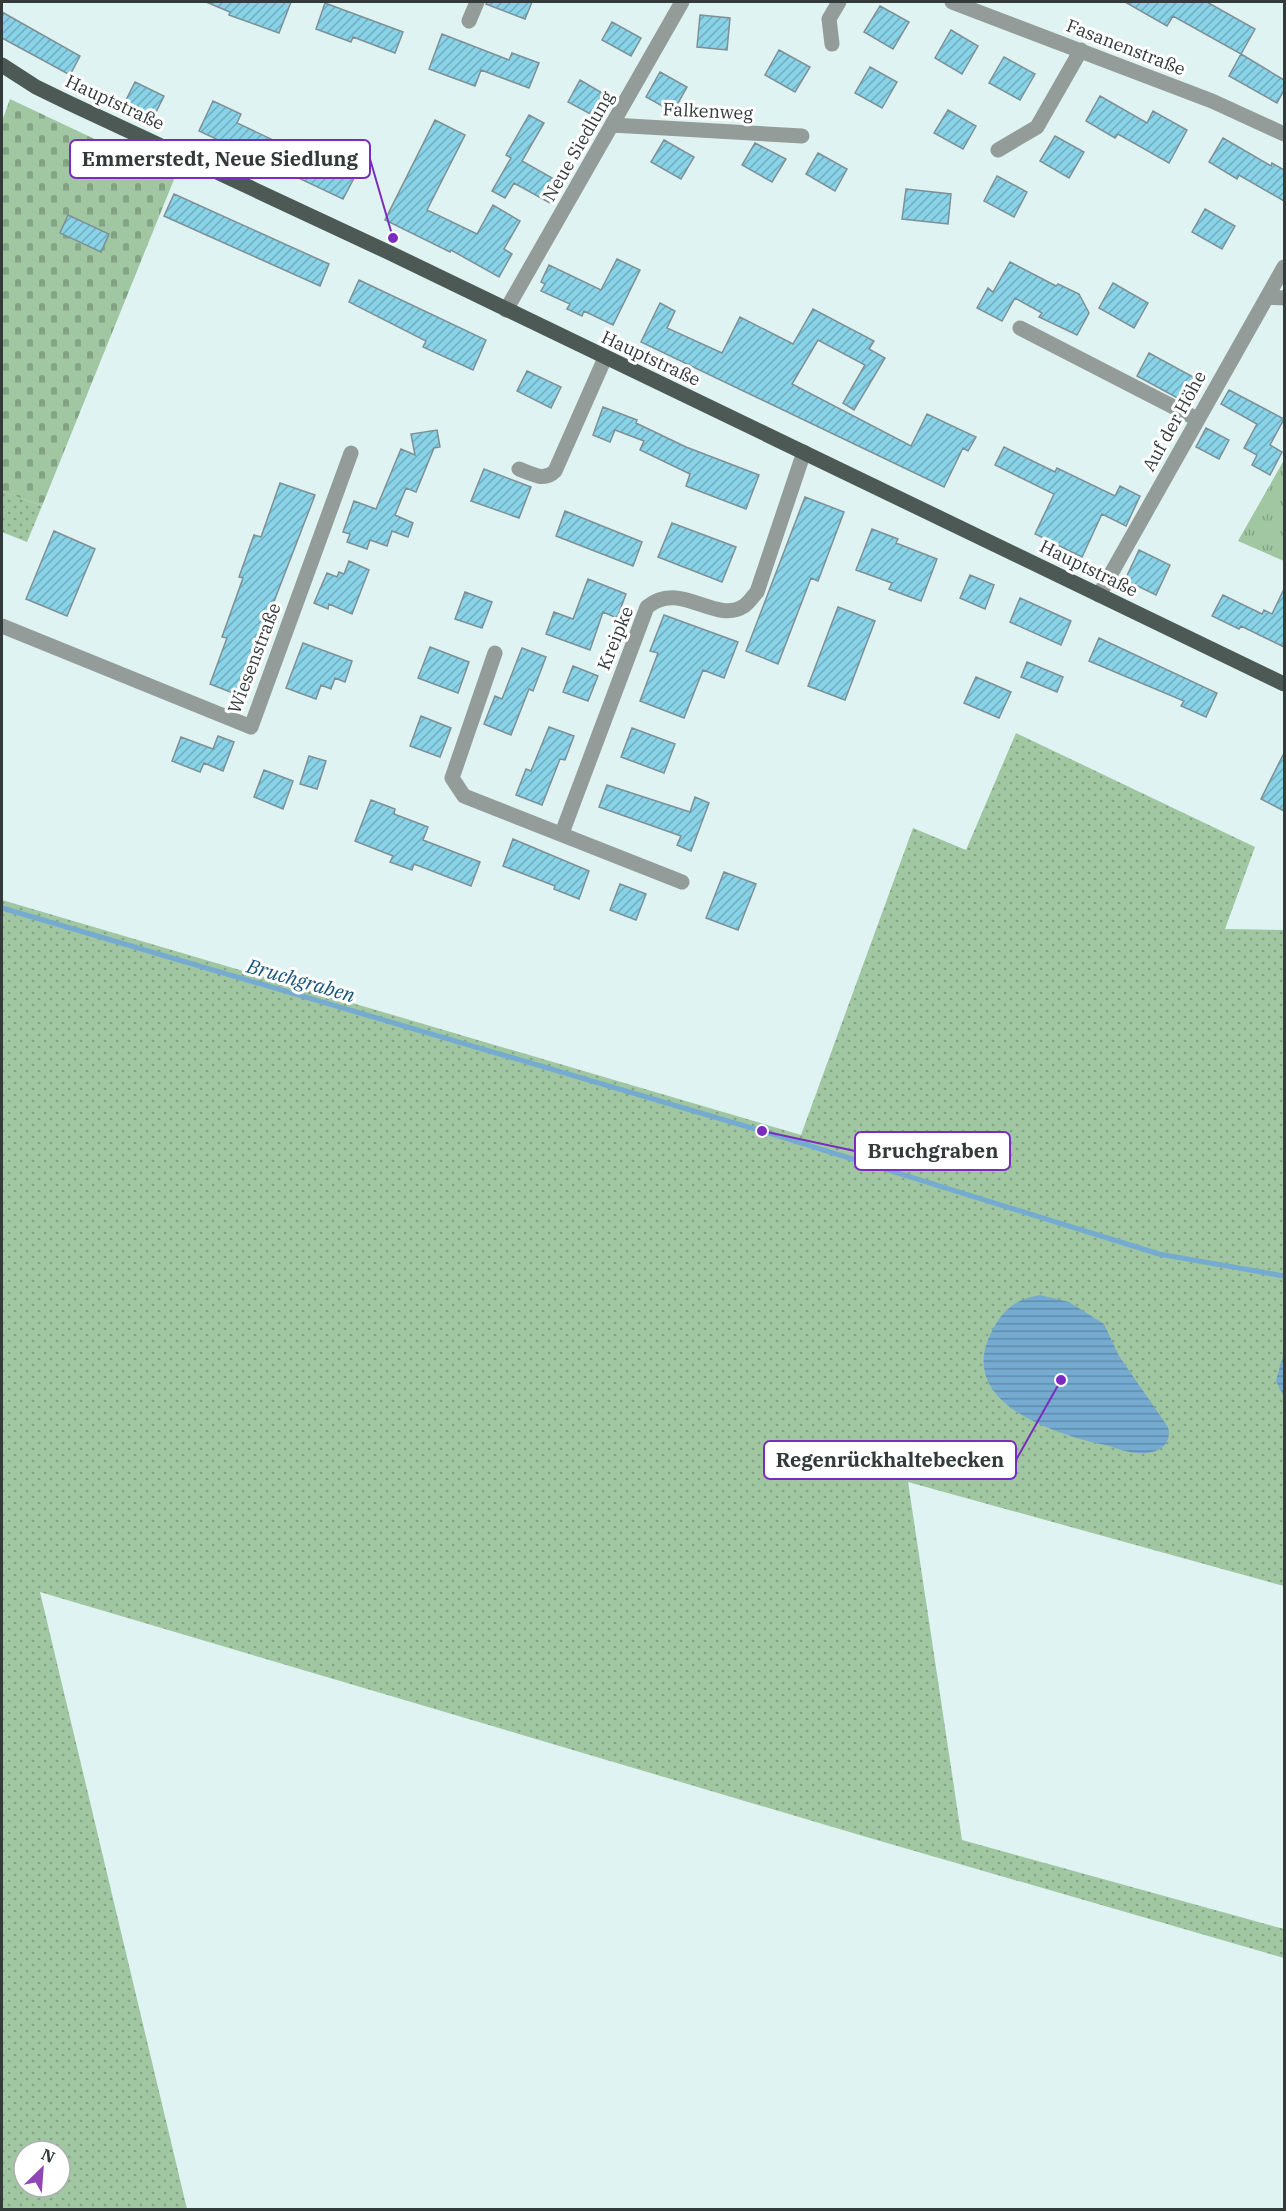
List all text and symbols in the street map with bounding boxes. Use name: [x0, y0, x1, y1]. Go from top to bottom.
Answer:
street label: Fasanenstraße: [1063, 14, 1189, 80]
street label: Hauptstraße: [62, 69, 168, 135]
street label: Neue Siedlung: [537, 87, 619, 205]
street label: Falkenweg: [662, 97, 754, 125]
callout: Emmerstedt, Neue Siedlung: [70, 140, 370, 178]
text: Emmerstedt, Neue Siedlung: [82, 145, 359, 172]
street label: Hauptstraße: [598, 325, 704, 391]
street label: Auf der Höhe: [1137, 367, 1211, 475]
street label: Hauptstraße: [1036, 534, 1142, 602]
street label: Wiesenstraße: [222, 600, 286, 716]
street label: Kreipke: [592, 603, 638, 673]
water label: Bruchgraben: [243, 951, 359, 1008]
callout: Bruchgraben: [855, 1132, 1010, 1170]
text: Bruchgraben: [868, 1137, 998, 1164]
callout: Regenrückhaltebecken: [764, 1441, 1016, 1479]
text: Regenrückhaltebecken: [776, 1446, 1004, 1473]
north arrow: [12, 2139, 72, 2199]
text: N: [38, 2144, 58, 2167]

